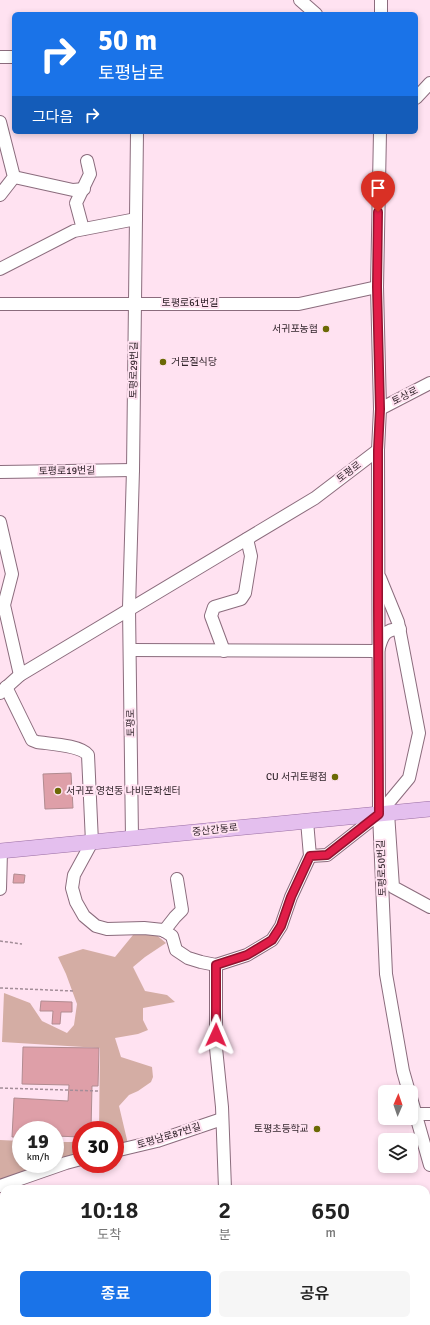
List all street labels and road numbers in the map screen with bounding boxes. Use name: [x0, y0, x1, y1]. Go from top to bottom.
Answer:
street label: 토평로61번길: [162, 297, 218, 309]
street label: 토평로29번길: [128, 341, 140, 399]
street label: 토상로: [390, 384, 420, 408]
street label: 토평로: [334, 459, 364, 485]
street label: 토평로19번길: [38, 465, 96, 477]
street label: 토평로: [125, 709, 137, 737]
street label: 중산간동로: [191, 822, 239, 838]
street label: 토평로50번길: [375, 839, 389, 897]
street label: 토평남로87번길: [136, 1121, 202, 1151]

